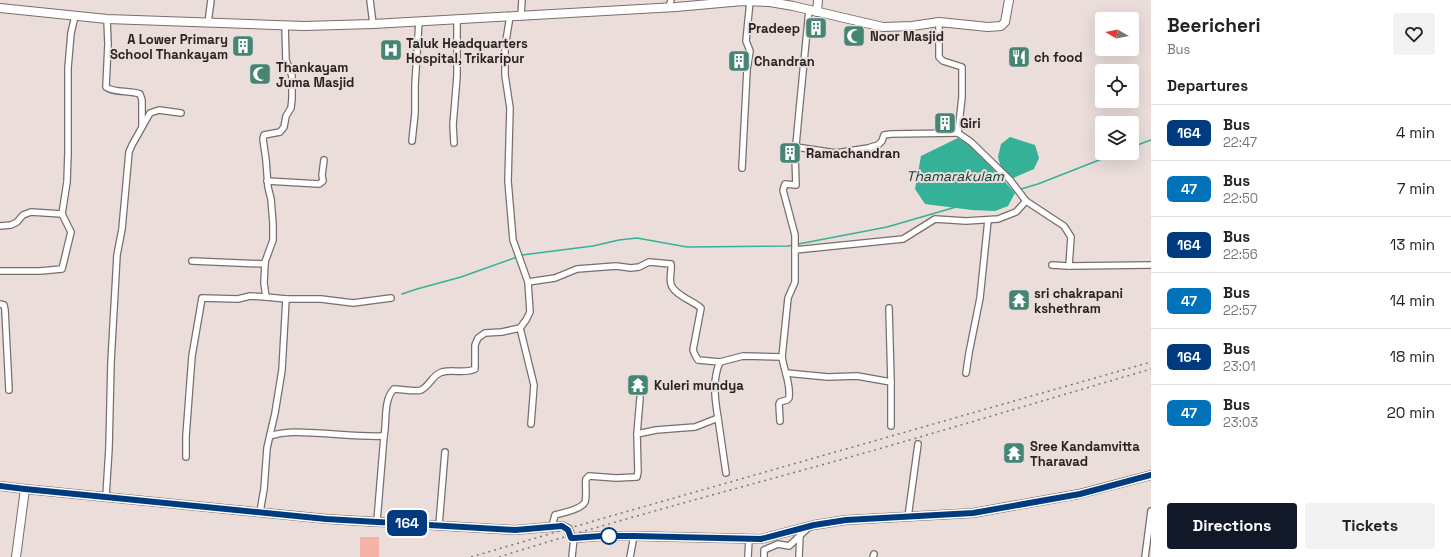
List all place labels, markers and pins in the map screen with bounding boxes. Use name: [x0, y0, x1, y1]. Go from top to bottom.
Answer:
building icon: Pradeep: [803, 15, 829, 41]
place label: Pradeep: [748, 20, 800, 37]
mosque icon: Noor Masjid: [841, 23, 867, 49]
place label: Noor Masjid: [870, 28, 944, 45]
place label: A Lower Primary School Thankayam: [110, 31, 228, 63]
building icon: A Lower Primary School Thankayam: [230, 33, 256, 59]
place label: Taluk Headquarters Hospital, Trikaripur: [406, 35, 528, 67]
hospital icon: Taluk Headquarters Hospital, Trikaripur: [378, 37, 404, 63]
restaurant icon: ch food: [1006, 44, 1032, 70]
building icon: Chandran: [726, 48, 752, 74]
place label: ch food: [1034, 49, 1083, 66]
place label: Chandran: [754, 53, 815, 70]
place label: Thankayam Juma Masjid: [276, 59, 354, 91]
mosque icon: Thankayam Juma Masjid: [247, 61, 273, 87]
building icon: Giri: [932, 110, 958, 136]
place label: Giri: [960, 115, 981, 132]
building icon: Ramachandran: [777, 140, 803, 166]
place label: Ramachandran: [806, 145, 900, 162]
place label: sri chakrapani kshethram: [1034, 285, 1123, 317]
temple icon: sri chakrapani kshethram: [1006, 287, 1032, 313]
temple icon: Kuleri mundya: [625, 372, 651, 398]
place label: Kuleri mundya: [654, 377, 744, 394]
place label: Sree Kandamvitta Tharavad: [1030, 438, 1140, 470]
temple icon: Sree Kandamvitta Tharavad: [1001, 440, 1027, 466]
unlabelled marker: [600, 527, 618, 545]

